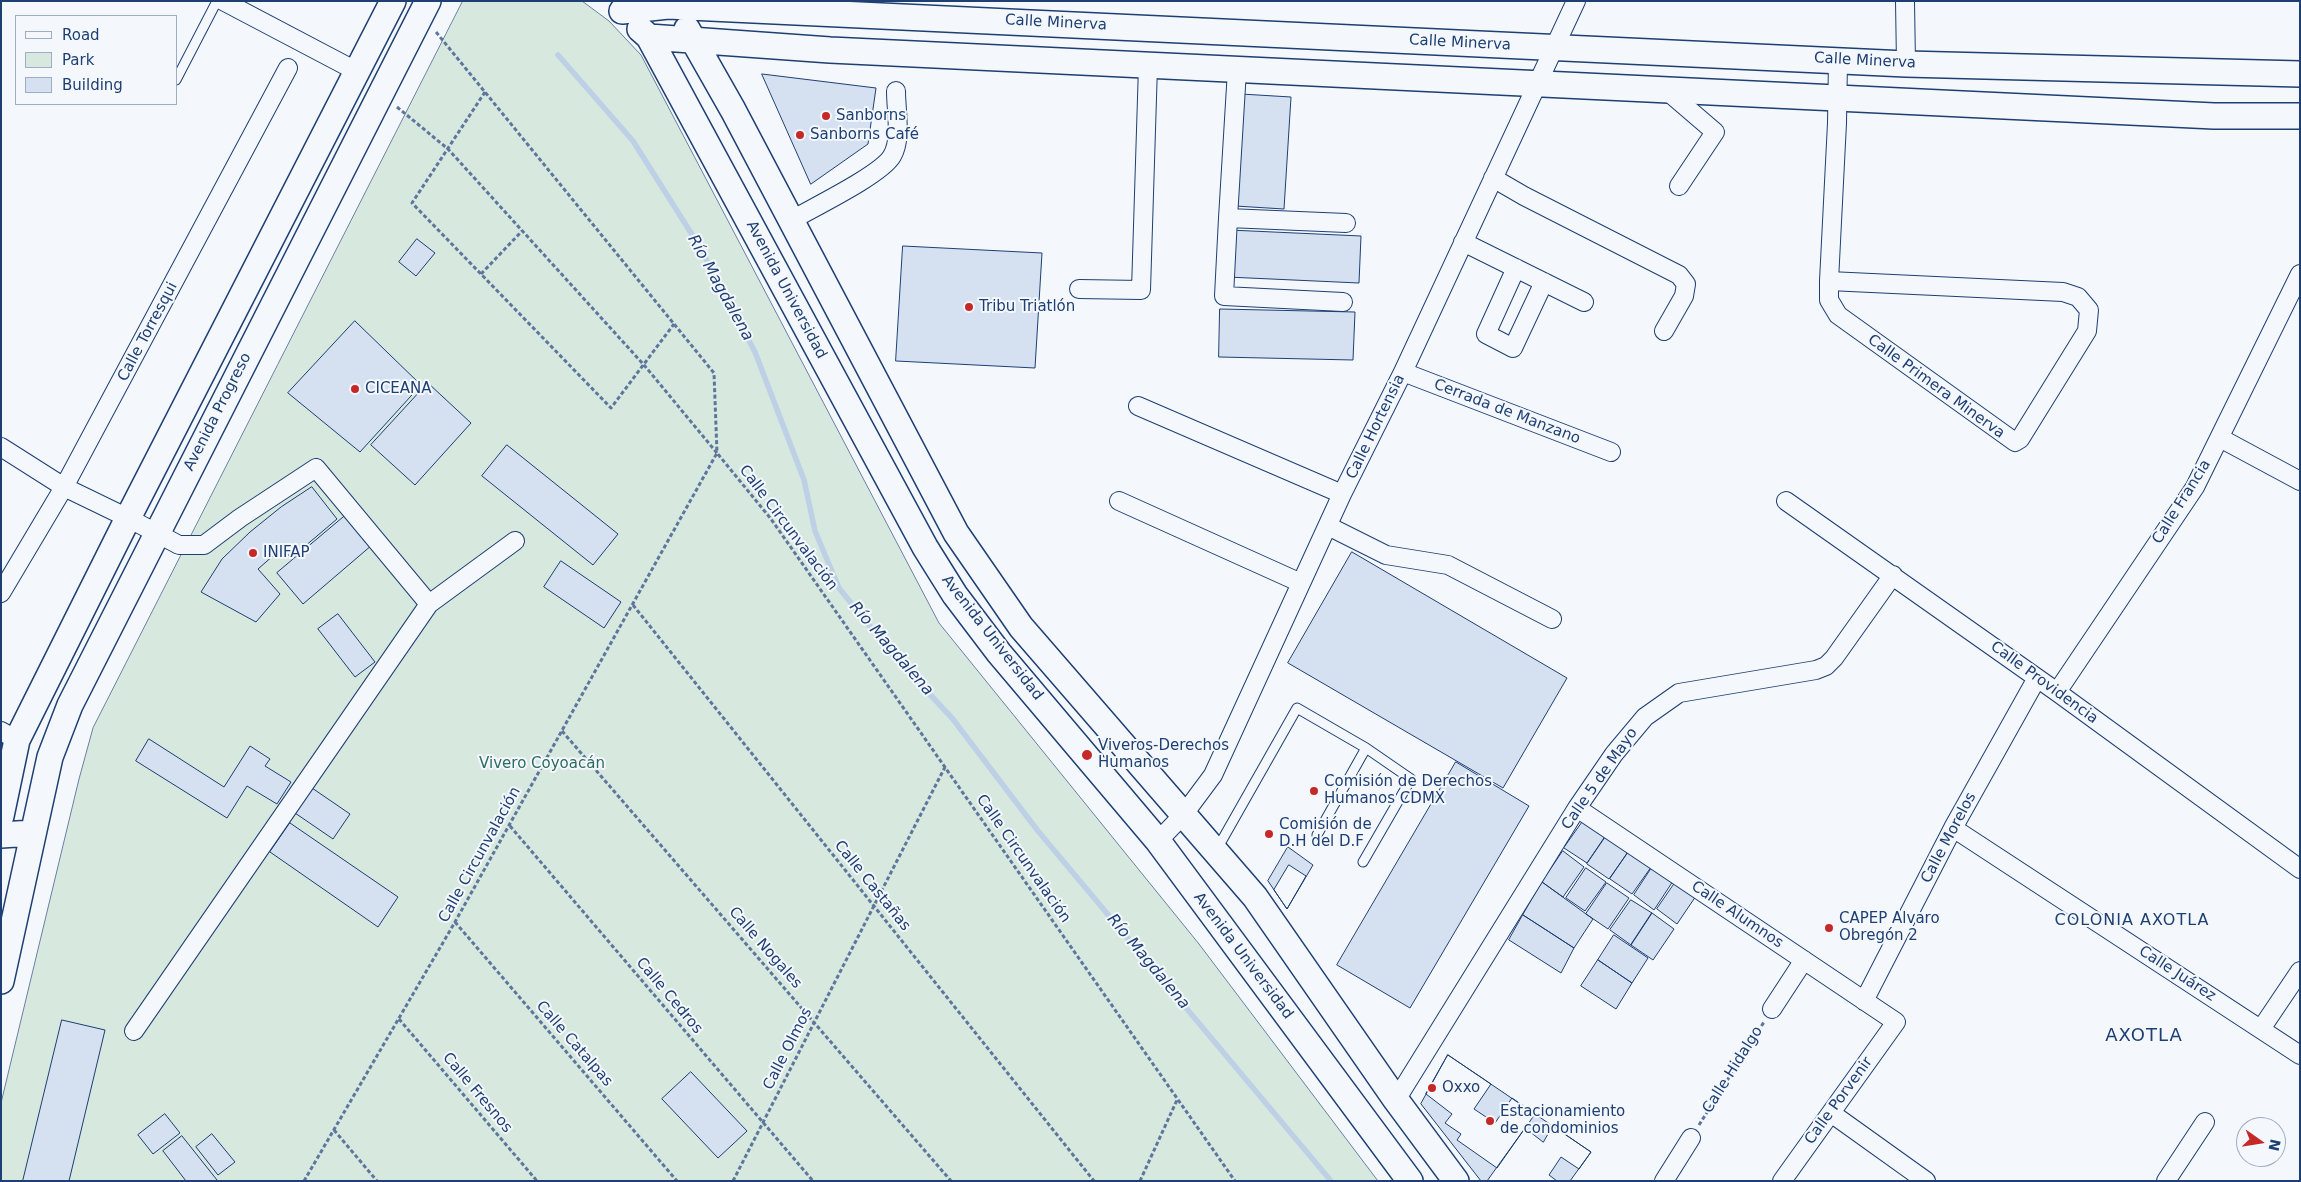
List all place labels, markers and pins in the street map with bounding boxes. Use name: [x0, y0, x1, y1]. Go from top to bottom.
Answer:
place label: Sanborns: [836, 107, 906, 125]
marker: Sanborns: [820, 110, 832, 122]
place label: Sanborns Café: [810, 126, 919, 144]
marker: Sanborns Café: [794, 129, 806, 141]
place label: Tribu Triatlón: [979, 298, 1075, 316]
marker: Tribu Triatlón: [963, 301, 975, 313]
place label: CICEANA: [365, 380, 432, 398]
marker: CICEANA: [349, 383, 361, 395]
place label: INIFAP: [263, 544, 310, 562]
marker: INIFAP: [247, 547, 259, 559]
place label: Viveros-Derechos Humanos: [1098, 737, 1229, 772]
marker: Viveros-Derechos Humanos: [1080, 748, 1094, 762]
place label: Comisión de Derechos Humanos CDMX: [1324, 773, 1492, 808]
marker: Comisión de Derechos Humanos CDMX: [1308, 785, 1320, 797]
place label: Comisión de D.H del D.F: [1279, 816, 1372, 851]
marker: Comisión de D.H del D.F: [1263, 828, 1275, 840]
place label: CAPEP Alvaro Obregón 2: [1839, 910, 1940, 945]
marker: CAPEP Alvaro Obregón 2: [1823, 922, 1835, 934]
place label: Oxxo: [1442, 1079, 1480, 1097]
marker: Oxxo: [1426, 1082, 1438, 1094]
place label: Estacionamiento de condominios: [1500, 1103, 1625, 1138]
marker: Estacionamiento de condominios: [1484, 1115, 1496, 1127]

